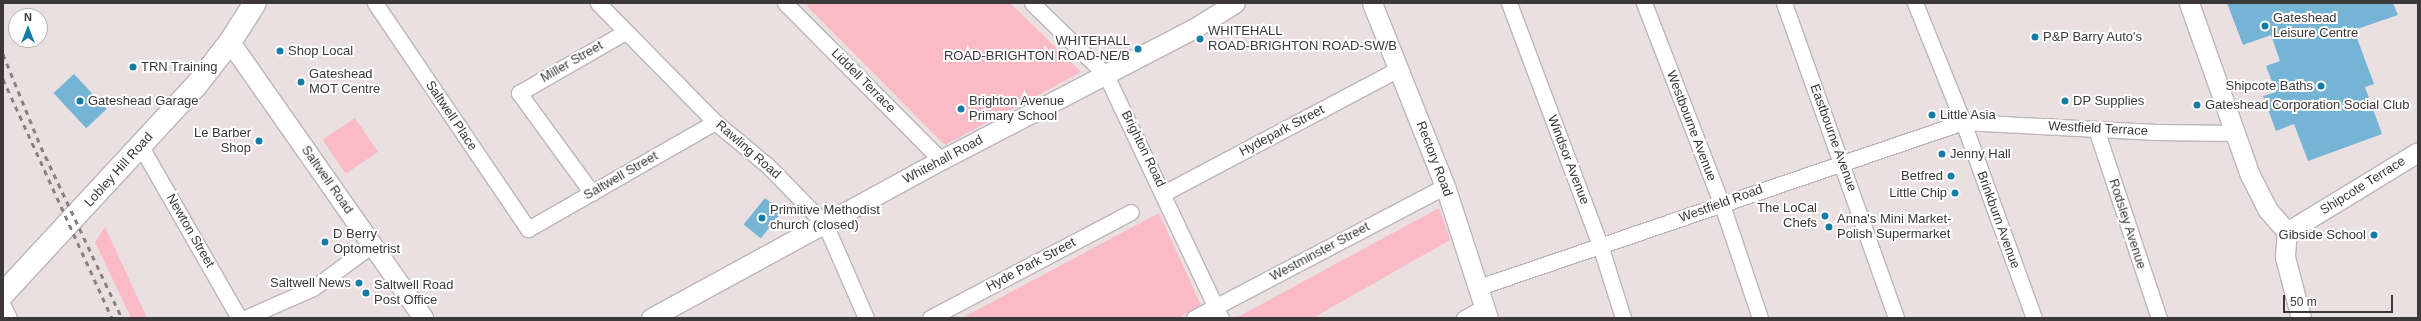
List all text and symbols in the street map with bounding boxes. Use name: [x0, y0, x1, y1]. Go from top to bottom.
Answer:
north arrow: [8, 8, 48, 48]
text: N: [24, 11, 32, 23]
place label: Gateshead Leisure Centre: [2273, 11, 2358, 42]
marker: Gateshead Leisure Centre: [2260, 21, 2270, 31]
place label: WHITEHALL ROAD-BRIGHTON ROAD-SW/B: [1208, 24, 1397, 55]
place label: P&P Barry Auto's: [2043, 29, 2143, 45]
marker: P&P Barry Auto's: [2030, 32, 2040, 42]
place label: WHITEHALL ROAD-BRIGHTON ROAD-NE/B: [944, 34, 1130, 65]
marker: WHITEHALL ROAD-BRIGHTON ROAD-SW/B: [1195, 34, 1205, 44]
street label: Miller Street: [538, 38, 606, 86]
place label: Shop Local: [288, 43, 353, 59]
marker: WHITEHALL ROAD-BRIGHTON ROAD-NE/B: [1133, 44, 1143, 54]
marker: Shop Local: [275, 46, 285, 56]
street label: Liddell Terrace: [828, 46, 898, 116]
place label: TRN Training: [141, 59, 218, 75]
marker: TRN Training: [128, 62, 138, 72]
place label: Gateshead MOT Centre: [309, 67, 381, 98]
street label: Westbourne Avenue: [1663, 68, 1719, 184]
marker: Gateshead MOT Centre: [296, 77, 306, 87]
street label: Saltwell Place: [422, 78, 480, 154]
place label: Shipcote Baths: [2226, 78, 2313, 94]
marker: Shipcote Baths: [2316, 81, 2326, 91]
street label: Eastbourne Avenue: [1806, 82, 1860, 194]
place label: Gateshead Garage: [88, 93, 199, 109]
place label: DP Supplies: [2073, 93, 2145, 109]
place label: Brighton Avenue Primary School: [969, 94, 1065, 125]
marker: Gateshead Garage: [75, 96, 85, 106]
marker: DP Supplies: [2060, 96, 2070, 106]
place label: Gateshead Corporation Social Club: [2205, 97, 2410, 113]
marker: Gateshead Corporation Social Club: [2192, 100, 2202, 110]
street label: Hydepark Street: [1237, 102, 1327, 160]
marker: Brighton Avenue Primary School: [956, 104, 966, 114]
place label: Little Asia: [1940, 107, 1996, 123]
street label: Brighton Road: [1118, 108, 1168, 190]
marker: Little Asia: [1927, 110, 1937, 120]
street label: Windsor Avenue: [1544, 113, 1592, 207]
street label: Rawling Road: [712, 118, 784, 182]
street label: Rectory Road: [1412, 119, 1456, 199]
street label: Westfield Terrace: [2048, 119, 2148, 139]
place label: Le Barber Shop: [194, 126, 251, 157]
street label: Lobley Hill Road: [82, 130, 156, 210]
street label: Whitehall Road: [900, 132, 986, 188]
marker: Le Barber Shop: [254, 136, 264, 146]
street label: Saltwell Road: [298, 143, 356, 217]
place label: Jenny Hall: [1950, 146, 2011, 162]
street label: Saltwell Street: [581, 148, 661, 204]
marker: Jenny Hall: [1937, 149, 1947, 159]
street label: Shipcote Terrace: [2318, 154, 2408, 218]
place label: Betfred: [1901, 168, 1943, 184]
street label: Brinkburn Avenue: [1973, 169, 2023, 271]
marker: Betfred: [1946, 171, 1956, 181]
street label: Rodsley Avenue: [2105, 177, 2149, 271]
street label: Westfield Road: [1677, 182, 1765, 226]
place label: Little Chip: [1889, 185, 1947, 201]
marker: Little Chip: [1950, 188, 1960, 198]
street label: Newton Street: [163, 191, 217, 271]
place label: The LoCal Chefs: [1757, 201, 1817, 232]
place label: Primitive Methodist church (closed): [770, 203, 880, 234]
marker: The LoCal Chefs: [1820, 211, 1830, 221]
place label: Anna's Mini Market- Polish Supermarket: [1837, 212, 1951, 243]
marker: Primitive Methodist church (closed): [757, 213, 767, 223]
street label: Westminster Street: [1268, 219, 1372, 285]
marker: Anna's Mini Market- Polish Supermarket: [1824, 222, 1834, 232]
place label: D Berry Optometrist: [333, 227, 400, 258]
place label: Gibside School: [2279, 227, 2366, 243]
marker: Gibside School: [2369, 230, 2379, 240]
street label: Hyde Park Street: [984, 235, 1078, 295]
marker: D Berry Optometrist: [320, 237, 330, 247]
place label: Saltwell News: [270, 275, 351, 291]
marker: Saltwell News: [354, 278, 364, 288]
place label: Saltwell Road Post Office: [374, 278, 453, 309]
scale bar: [2285, 287, 2395, 313]
marker: Saltwell Road Post Office: [361, 288, 371, 298]
text: 50 m: [2290, 295, 2317, 309]

